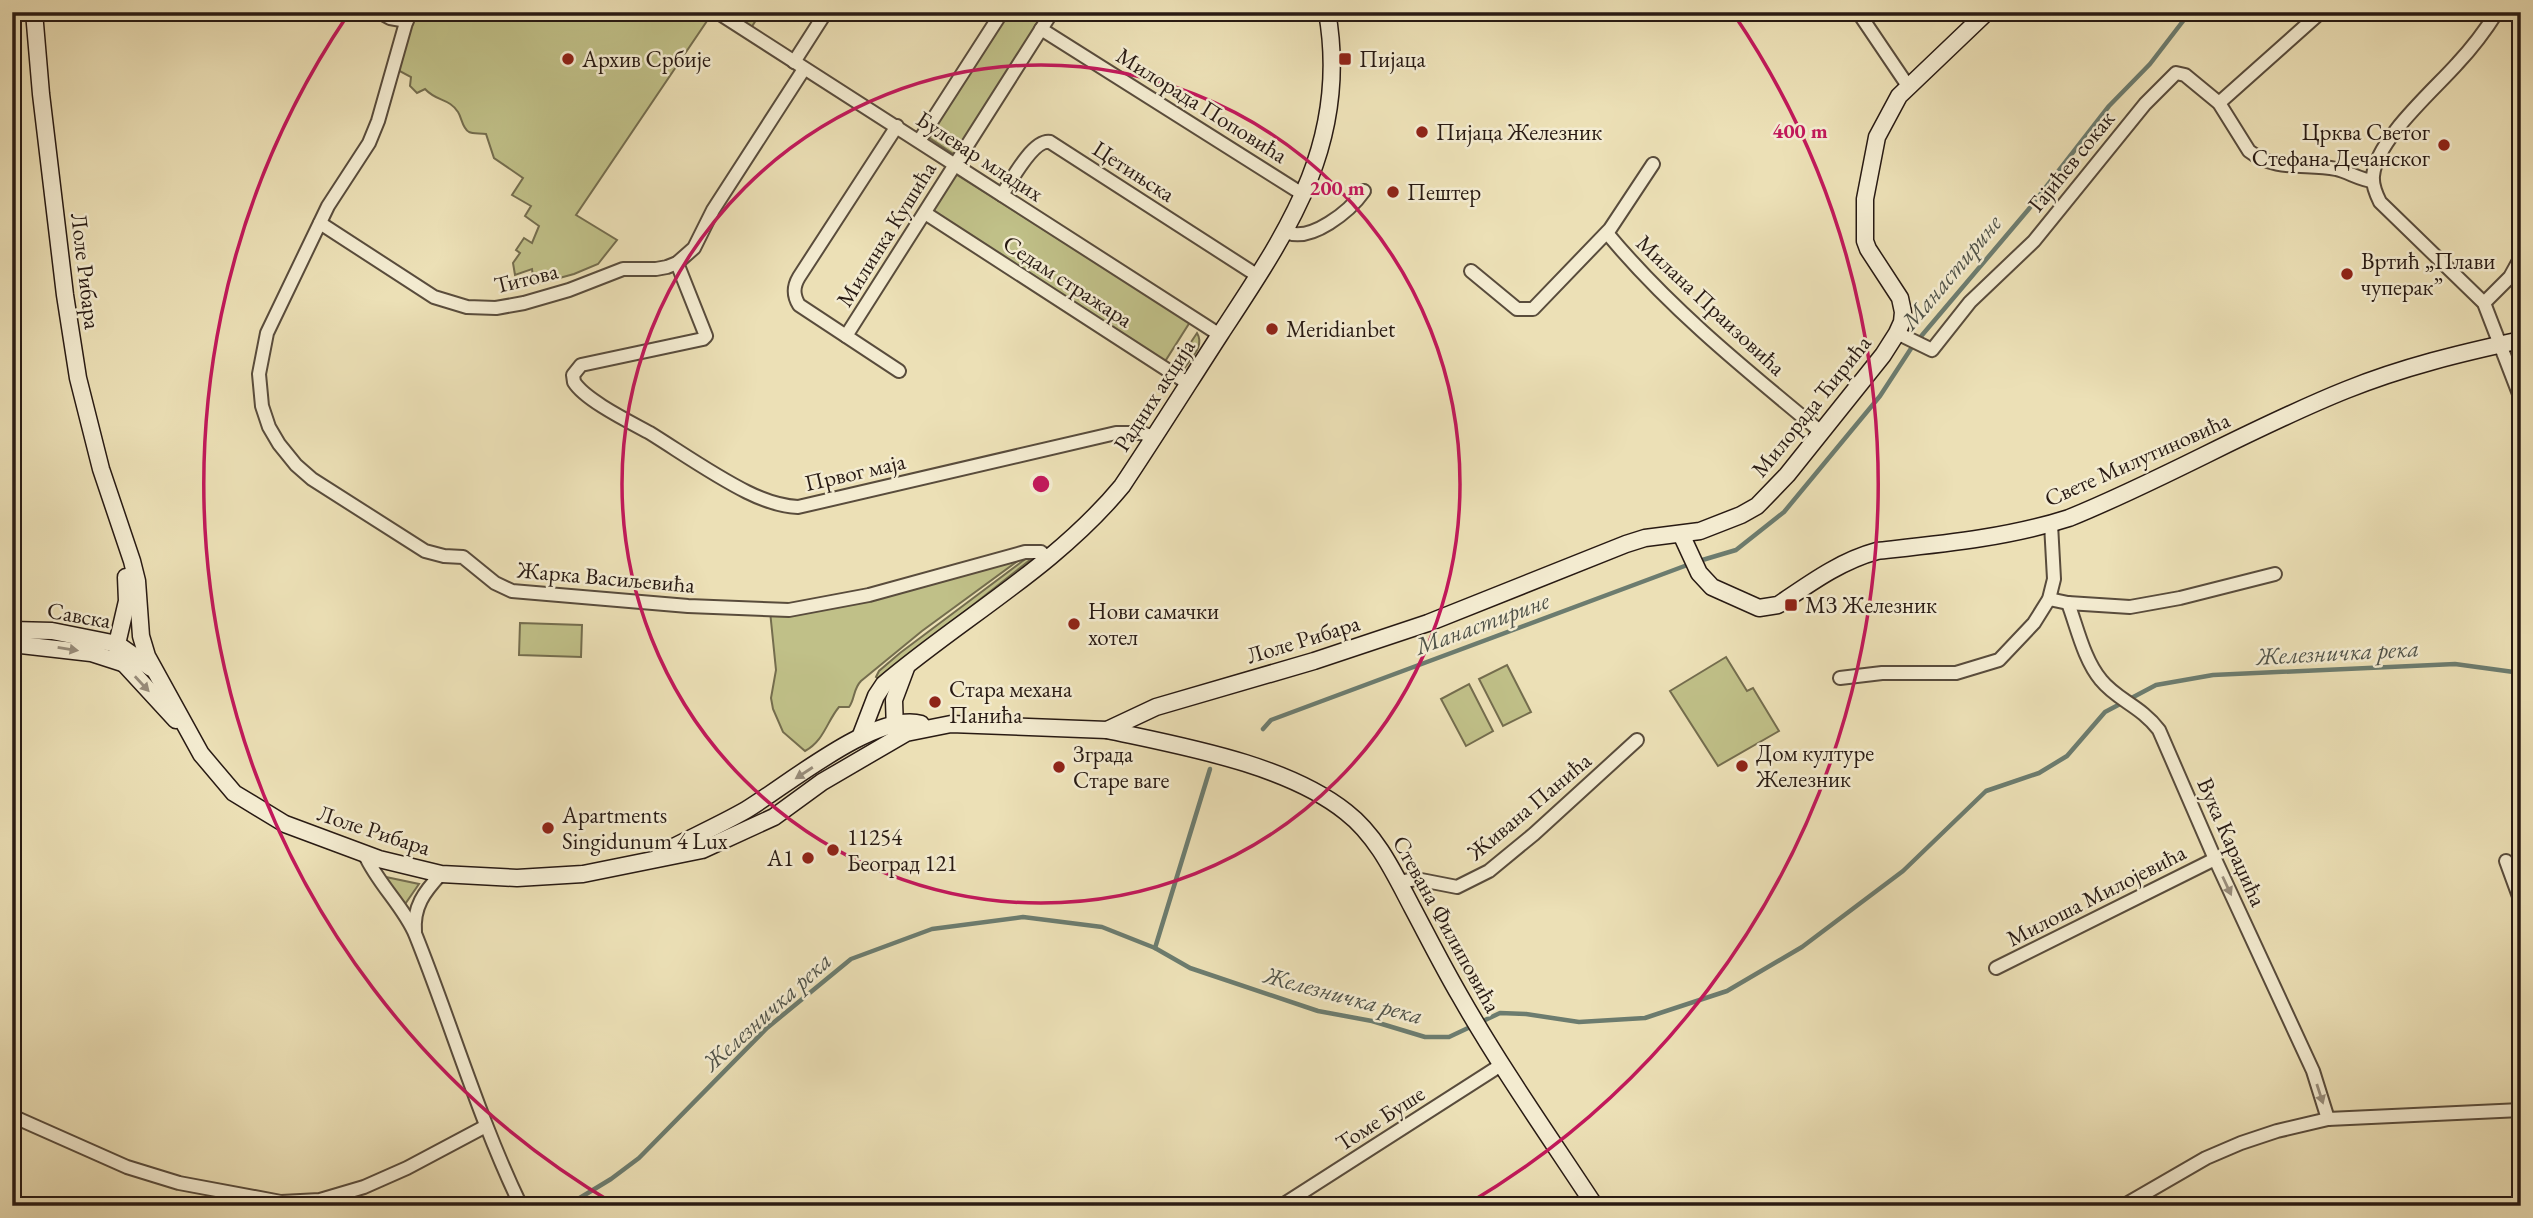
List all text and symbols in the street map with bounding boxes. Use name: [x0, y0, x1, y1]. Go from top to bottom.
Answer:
street label: Милорада Поповића: [1111, 40, 1294, 170]
place label: Архив Србије: [581, 44, 711, 74]
place label: Пијаца: [1359, 44, 1426, 74]
marker: Архив Србије: [560, 51, 576, 67]
marker: Пијаца: [1337, 51, 1353, 67]
street label: Булевар младих: [911, 104, 1049, 208]
street label: Гајићев сокак: [2021, 104, 2121, 218]
place label: Пијаца Железник: [1436, 117, 1602, 147]
text: 400 m: [1772, 117, 1828, 144]
place label: Црква Светог Стефана Дечанског: [2252, 117, 2430, 173]
marker: Пијаца Железник: [1414, 124, 1430, 140]
street label: Цетињска: [1087, 133, 1181, 209]
marker: Црква Светог Стефана Дечанског: [2436, 137, 2452, 153]
street label: Милинка Кушића: [829, 155, 943, 312]
text: 200 m: [1309, 174, 1365, 201]
place label: Пештер: [1407, 177, 1481, 207]
marker: Пештер: [1385, 184, 1401, 200]
water label: Манастирине: [1893, 207, 2009, 337]
street label: Лоле Рибара: [64, 211, 108, 332]
street label: Седам стражара: [998, 228, 1139, 334]
street label: Милана Праизовића: [1630, 228, 1793, 383]
place label: Вртић „Плави чуперак”: [2361, 246, 2495, 302]
street label: Титова: [491, 255, 562, 300]
marker: Вртић „Плави чуперак”: [2339, 266, 2355, 282]
place label: Meridianbet: [1286, 314, 1396, 344]
marker: Meridianbet: [1264, 321, 1280, 337]
street label: Милорада Ћирића: [1744, 328, 1878, 483]
street label: Радних акција: [1106, 332, 1202, 457]
street label: Свете Милутиновића: [2040, 404, 2235, 513]
street label: Првог маја: [802, 446, 909, 498]
centre of rings: [1029, 472, 1053, 496]
street label: Жарка Васиљевића: [515, 554, 697, 600]
water label: Манастирине: [1409, 584, 1554, 662]
place label: МЗ Железник: [1805, 590, 1937, 620]
street label: Савска: [45, 595, 114, 635]
place label: Нови самачки хотел: [1088, 596, 1219, 652]
marker: МЗ Железник: [1783, 597, 1799, 613]
street label: Лоле Рибара: [1243, 607, 1364, 670]
marker: Нови самачки хотел: [1066, 616, 1082, 632]
water label: Железничка река: [2254, 632, 2420, 672]
one-way arrow: [57, 644, 79, 655]
place label: Стара механа Панића: [949, 674, 1073, 730]
one-way arrow: [134, 675, 150, 692]
marker: Стара механа Панића: [927, 694, 943, 710]
place label: Дом културе Железник: [1755, 738, 1874, 794]
place label: Зграда Старе ваге: [1073, 739, 1170, 795]
street label: Живана Панића: [1460, 745, 1598, 867]
marker: Дом културе Железник: [1734, 758, 1750, 774]
marker: Зграда Старе ваге: [1051, 759, 1067, 775]
one-way arrow: [795, 766, 813, 780]
street label: Вука Караџића: [2190, 773, 2274, 912]
street label: Лоле Рибара: [314, 798, 435, 863]
place label: Apartments Singidunum 4 Lux: [561, 800, 728, 856]
marker: Apartments Singidunum 4 Lux: [540, 820, 556, 836]
place label: 11254 Београд 121: [847, 822, 958, 878]
street label: Стевана Филиповића: [1386, 830, 1509, 1019]
street label: Милоша Милојевића: [2001, 836, 2192, 953]
marker: 11254 Београд 121: [825, 842, 841, 858]
place label: A1: [766, 843, 794, 873]
marker: A1: [800, 850, 816, 866]
one-way arrow: [2222, 876, 2233, 896]
water label: Железничка река: [695, 945, 838, 1078]
water label: Железничка река: [1260, 958, 1426, 1031]
street label: Томе Буше: [1330, 1078, 1430, 1158]
one-way arrow: [2315, 1083, 2326, 1104]

